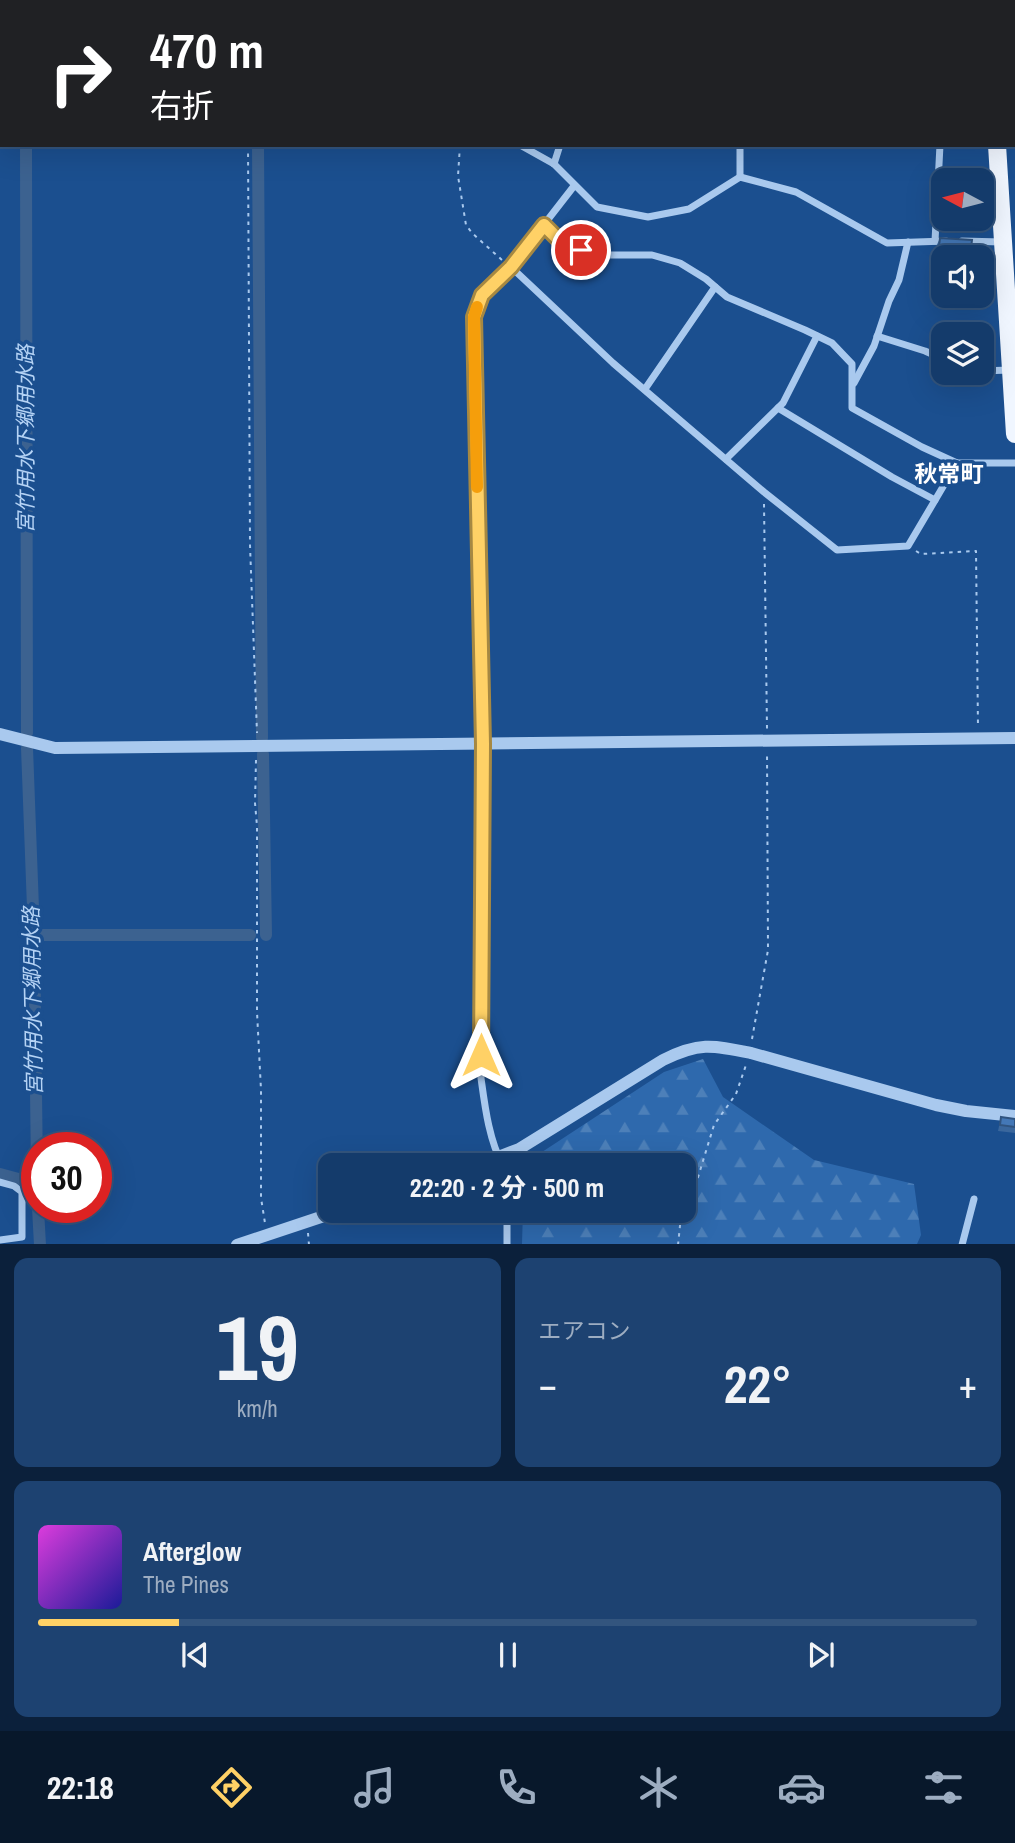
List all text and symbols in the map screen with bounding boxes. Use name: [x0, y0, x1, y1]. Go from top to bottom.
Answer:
text: 470 m: [150, 17, 264, 83]
icon: right: [35, 28, 126, 119]
text: 右折: [150, 84, 214, 127]
north arrow: [931, 168, 994, 231]
map controls: [931, 168, 994, 385]
pin: [551, 220, 611, 280]
icon: arrive: [562, 231, 600, 269]
button: sound: [931, 245, 994, 308]
button: layers: [931, 322, 994, 385]
water label: 宮竹用水下郷用水路: [11, 343, 40, 534]
district label: 秋常町: [915, 458, 984, 489]
water label: 宮竹用水下郷用水路: [16, 904, 49, 1096]
position arrow: [444, 1018, 518, 1092]
speed limit sign: 30: [21, 1132, 112, 1223]
text: 22:20 · 2 分 · 500 m: [410, 1170, 604, 1205]
text: 19: [216, 1286, 299, 1408]
text: エアコン: [539, 1315, 631, 1346]
text: 22°: [724, 1349, 792, 1419]
text: −: [539, 1359, 557, 1410]
text: +: [959, 1359, 977, 1410]
text: km/h: [237, 1393, 278, 1424]
text: Afterglow: [143, 1534, 241, 1569]
text: The Pines: [143, 1569, 229, 1600]
icon: previous: [176, 1636, 214, 1674]
icon: pause: [489, 1636, 527, 1674]
icon: next: [802, 1636, 840, 1674]
icon: directions: [207, 1763, 256, 1812]
icon: music: [350, 1763, 399, 1812]
icon: phone: [492, 1763, 541, 1812]
icon: climate: [634, 1763, 683, 1812]
icon: car: [777, 1763, 826, 1812]
icon: filters: [919, 1763, 968, 1812]
text: 22:18: [47, 1766, 114, 1809]

